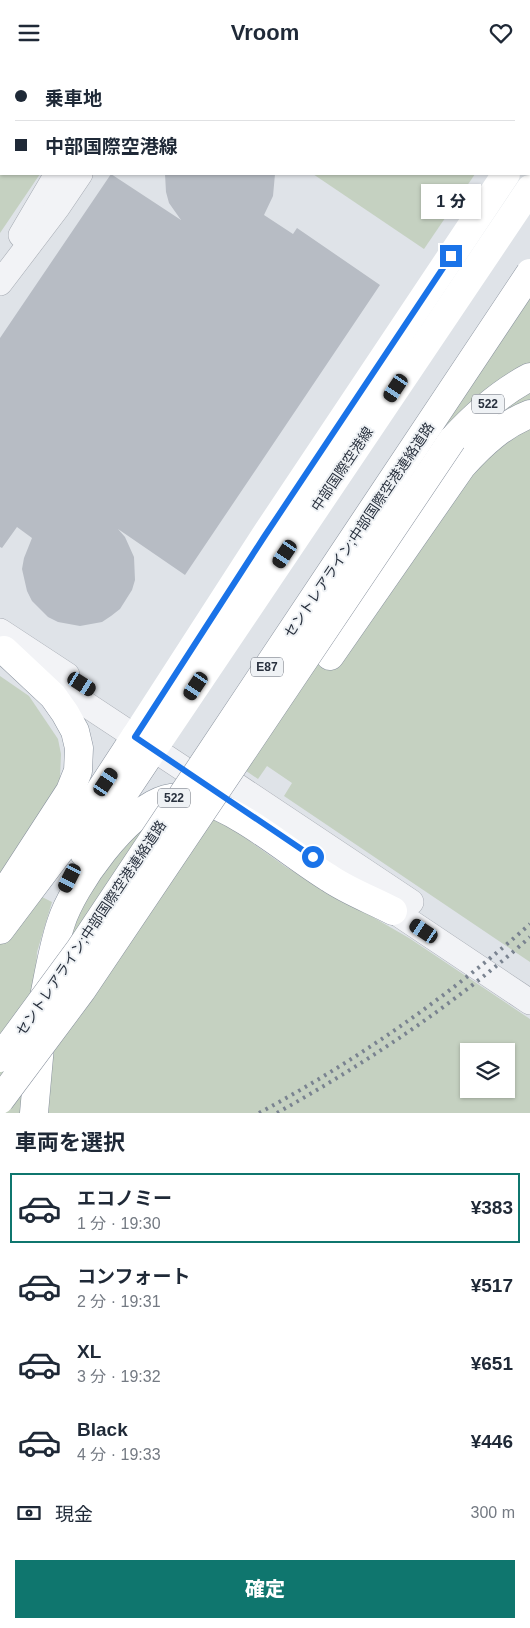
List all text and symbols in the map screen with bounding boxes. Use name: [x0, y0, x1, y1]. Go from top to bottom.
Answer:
icon: menu: [15, 19, 43, 47]
icon: heart: [487, 19, 515, 47]
text: Vroom: [231, 20, 299, 45]
text: 乗車地: [45, 88, 102, 109]
text: 中部国際空港線: [45, 136, 178, 157]
callout: 1 分: [421, 184, 481, 219]
text: 1 分: [436, 193, 466, 210]
route end: [440, 245, 462, 267]
car: [381, 371, 410, 405]
road number: 522: [472, 394, 504, 413]
street label: セントレアライン;中部国際空港連絡道路: [281, 419, 437, 641]
street label: 中部国際空港線: [308, 424, 376, 514]
car: [270, 537, 299, 571]
road number: E87: [251, 657, 283, 677]
car: [181, 669, 210, 703]
car: [65, 670, 98, 698]
car: [91, 765, 120, 799]
road number: 522: [158, 789, 190, 807]
street label: セントレアライン;中部国際空港連絡道路: [13, 817, 169, 1039]
route start: [302, 846, 324, 868]
car: [56, 861, 83, 895]
car: [407, 916, 440, 946]
map controls: [460, 1043, 515, 1098]
button: layers: [460, 1043, 515, 1098]
text: 車両を選択: [15, 1130, 125, 1155]
icon: car: [17, 1186, 62, 1231]
text: エコノミー: [77, 1188, 172, 1209]
text: ¥383: [471, 1197, 513, 1218]
text: 1 分 · 19:30: [77, 1215, 161, 1232]
icon: car: [17, 1264, 62, 1309]
text: コンフォート: [77, 1266, 190, 1287]
text: ¥517: [471, 1275, 513, 1296]
text: 2 分 · 19:31: [77, 1293, 161, 1310]
text: XL: [77, 1341, 101, 1362]
icon: car: [17, 1342, 62, 1387]
text: ¥651: [471, 1353, 513, 1374]
text: 3 分 · 19:32: [77, 1368, 161, 1385]
text: Black: [77, 1419, 128, 1440]
icon: car: [17, 1420, 62, 1465]
text: ¥446: [471, 1431, 513, 1452]
text: 4 分 · 19:33: [77, 1446, 161, 1463]
icon: cash: [15, 1499, 43, 1527]
text: 現金: [55, 1504, 93, 1525]
text: 300 m: [471, 1504, 515, 1521]
button: 確定: [15, 1560, 515, 1618]

